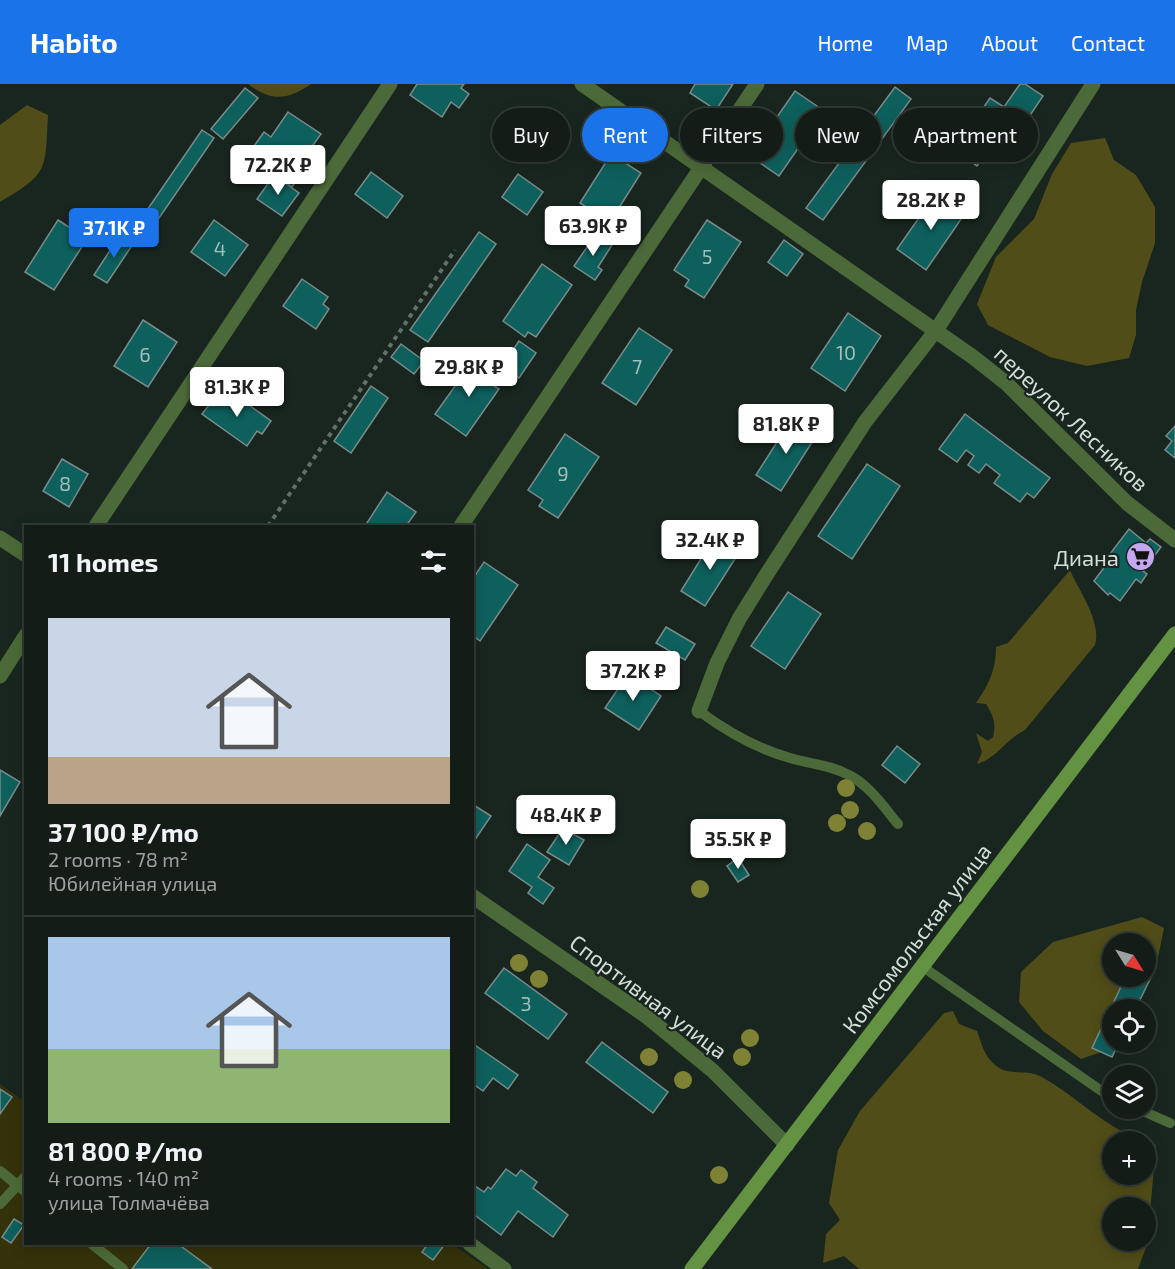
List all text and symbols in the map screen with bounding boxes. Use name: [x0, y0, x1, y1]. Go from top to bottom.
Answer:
text: Habito: [30, 25, 118, 59]
text: Home: [817, 30, 873, 55]
text: Map: [906, 30, 948, 55]
text: About: [981, 30, 1038, 55]
text: Contact: [1071, 30, 1145, 55]
chip: Buy: [492, 108, 570, 162]
chip: Rent: [582, 108, 668, 162]
chip: Filters: [680, 108, 783, 162]
chip: New: [795, 108, 881, 162]
chip: Apartment: [893, 108, 1038, 162]
pin: 72.2K ₽: [223, 145, 333, 196]
text: 72.2K ₽: [244, 152, 312, 176]
pin: 28.2K ₽: [876, 180, 986, 231]
text: 28.2K ₽: [896, 187, 966, 211]
pin: 63.9K ₽: [538, 206, 648, 257]
pin: 37.1K ₽: [59, 208, 169, 259]
text: 63.9K ₽: [559, 213, 627, 237]
text: 37.1K ₽: [83, 215, 145, 239]
house number: 4: [214, 236, 226, 260]
house number: 5: [702, 244, 712, 268]
house number: 10: [836, 340, 856, 364]
street label: переулок Лесников: [989, 340, 1154, 497]
house number: 6: [139, 342, 151, 366]
pin: 29.8K ₽: [414, 347, 524, 398]
text: 29.8K ₽: [434, 354, 504, 378]
house number: 7: [632, 354, 642, 378]
pin: 81.3K ₽: [182, 367, 292, 418]
text: 81.3K ₽: [204, 374, 270, 398]
pin: 81.8K ₽: [731, 404, 841, 455]
text: 81.8K ₽: [752, 411, 820, 435]
house number: 9: [557, 461, 569, 485]
house number: 8: [59, 471, 71, 495]
pin: 32.4K ₽: [655, 520, 765, 571]
text: 32.4K ₽: [675, 527, 745, 551]
supermarket icon: Диана: [1124, 541, 1156, 573]
place label: Диана: [1054, 544, 1119, 570]
icon: filters: [417, 545, 450, 578]
text: 11 homes: [48, 546, 158, 577]
pin: 37.2K ₽: [578, 651, 688, 702]
icon: home: [195, 657, 303, 765]
text: 37.2K ₽: [600, 658, 666, 682]
pin: 48.4K ₽: [511, 795, 621, 846]
text: 48.4K ₽: [530, 802, 602, 826]
text: 37 100 ₽/mo: [48, 816, 199, 847]
pin: 35.5K ₽: [683, 819, 793, 870]
text: 35.5K ₽: [705, 826, 771, 850]
street label: Комсомольская улица: [836, 838, 997, 1039]
text: 2 rooms · 78 m²: [48, 847, 188, 871]
text: Юбилейная улица: [48, 871, 217, 895]
street label: Спортивная улица: [565, 929, 733, 1064]
north arrow: [1102, 933, 1156, 987]
map controls: [1102, 933, 1156, 1251]
icon: home: [195, 976, 303, 1084]
house number: 3: [520, 991, 532, 1015]
button: locate: [1102, 999, 1156, 1053]
button: layers: [1102, 1065, 1156, 1119]
button: +: [1102, 1131, 1156, 1185]
text: 81 800 ₽/mo: [48, 1135, 203, 1166]
text: 4 rooms · 140 m²: [48, 1166, 199, 1190]
text: улица Толмачёва: [48, 1190, 210, 1214]
button: −: [1102, 1197, 1156, 1251]

